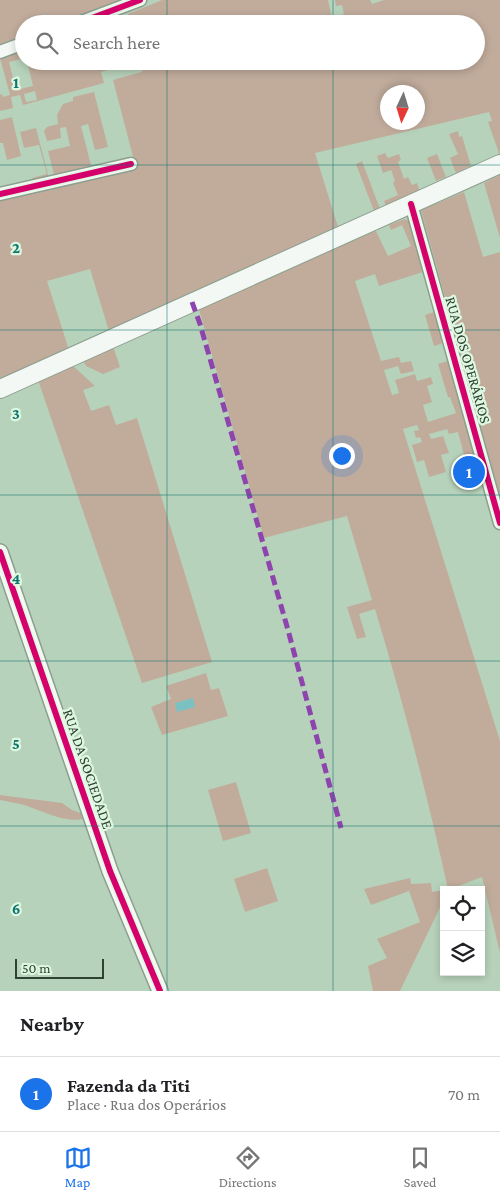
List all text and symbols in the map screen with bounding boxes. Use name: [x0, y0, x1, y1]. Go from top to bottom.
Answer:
search box: [15, 15, 485, 70]
icon: search: [33, 29, 61, 57]
text: Search here: [73, 32, 160, 53]
text: 1: [13, 74, 19, 91]
north arrow: [380, 85, 425, 130]
text: 2: [12, 239, 20, 256]
street label: RUA DOS OPERÁRIOS: [442, 295, 494, 425]
text: 3: [12, 405, 20, 422]
your location: [329, 443, 355, 469]
pin: 1: [453, 453, 485, 491]
text: 4: [12, 570, 21, 587]
street label: RUA DA SOCIEDADE: [60, 707, 116, 831]
text: 5: [12, 735, 20, 752]
map controls: [440, 886, 485, 976]
button: locate: [440, 886, 485, 931]
text: 6: [12, 900, 20, 917]
button: layers: [440, 931, 485, 976]
scale bar: [15, 956, 104, 979]
text: 50 m: [22, 960, 50, 976]
text: Nearby: [20, 1012, 84, 1036]
text: Fazenda da Titi: [67, 1075, 190, 1096]
text: 1: [33, 1086, 39, 1103]
text: 70 m: [448, 1086, 480, 1103]
text: Place · Rua dos Operários: [67, 1096, 226, 1113]
tab: Map: [64, 1144, 92, 1190]
tab: Directions: [219, 1144, 277, 1190]
tab: Saved: [404, 1144, 436, 1190]

